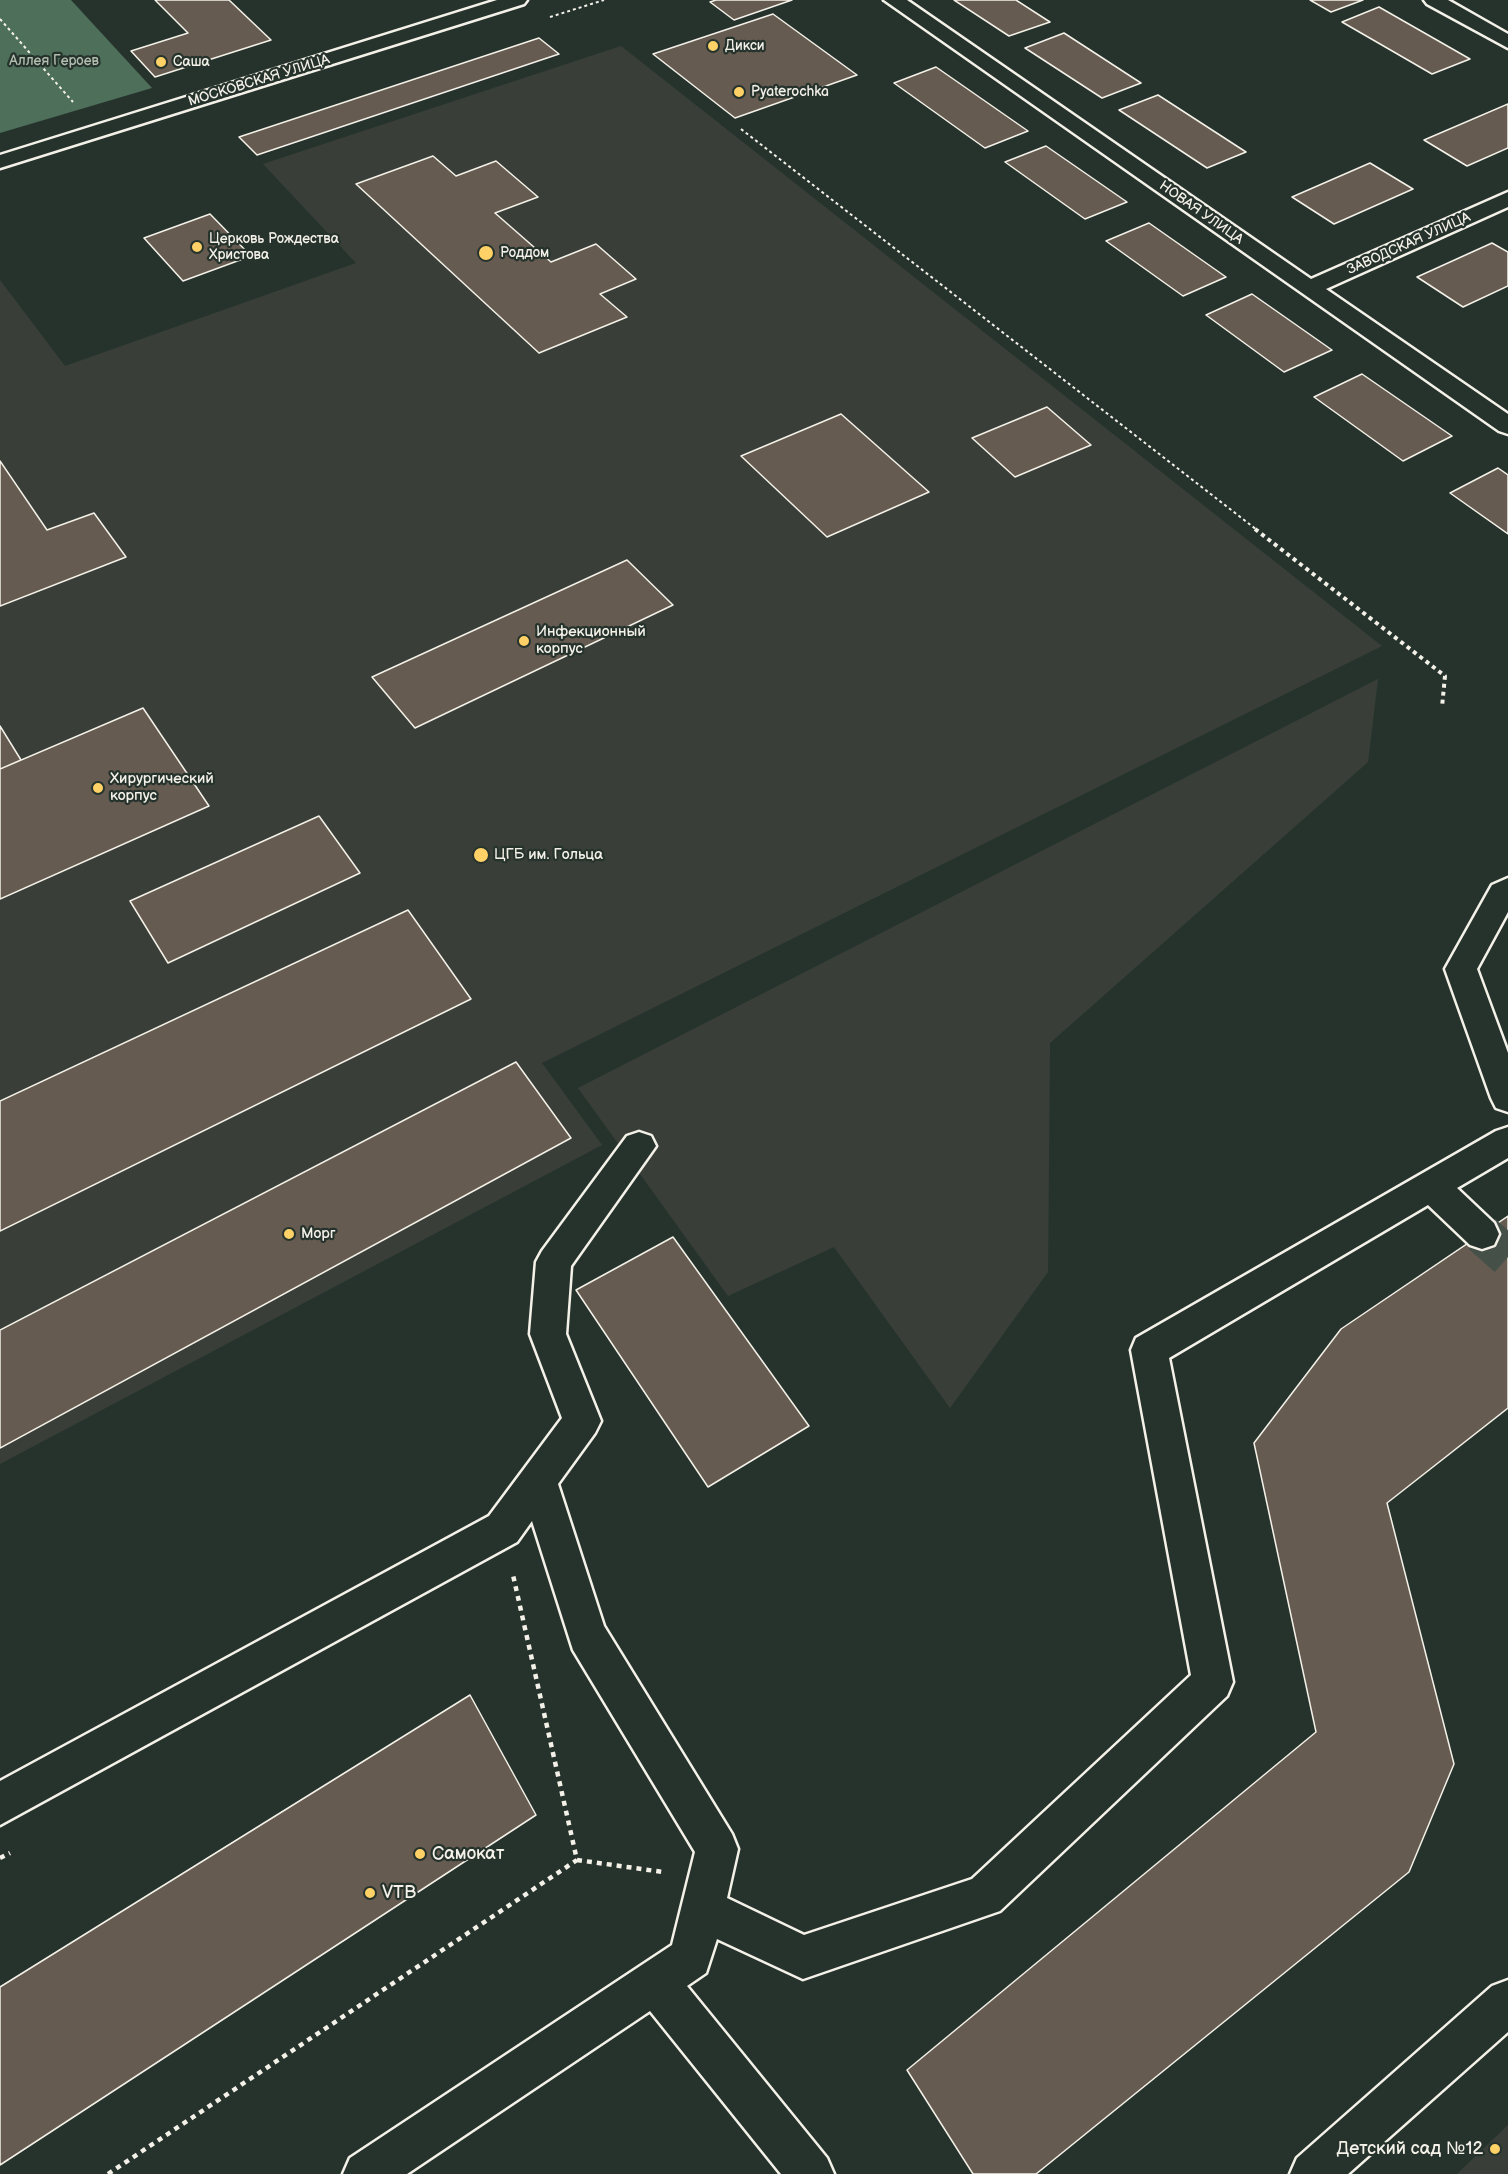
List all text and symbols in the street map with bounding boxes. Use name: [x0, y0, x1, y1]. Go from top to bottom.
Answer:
place label: Дикси: [725, 38, 765, 54]
marker: Дикси: [706, 39, 720, 53]
street label: МОСКОВСКАЯ УЛИЦА: [186, 51, 332, 111]
park label: Аллея Героев: [9, 53, 99, 69]
place label: Саша: [173, 54, 210, 70]
marker: Саша: [154, 55, 168, 69]
place label: Pyaterochka: [751, 84, 829, 100]
marker: Pyaterochka: [732, 85, 746, 99]
street label: НОВАЯ УЛИЦА: [1156, 178, 1246, 248]
street label: ЗАВОДСКАЯ УЛИЦА: [1345, 209, 1473, 279]
place label: Церковь Рождества Христова: [209, 231, 339, 264]
marker: Церковь Рождества Христова: [190, 240, 204, 254]
marker: Роддом: [477, 244, 495, 262]
place label: Роддом: [500, 245, 549, 261]
place label: Инфекционный корпус: [536, 623, 646, 658]
marker: Инфекционный корпус: [517, 634, 531, 648]
place label: Хирургический корпус: [110, 770, 214, 805]
marker: Хирургический корпус: [91, 781, 105, 795]
marker: ЦГБ им. Гольца: [472, 846, 490, 864]
place label: ЦГБ им. Гольца: [494, 846, 603, 864]
place label: Морг: [301, 1225, 336, 1243]
marker: Морг: [282, 1227, 296, 1241]
place label: Самокат: [432, 1843, 504, 1865]
marker: Самокат: [413, 1847, 427, 1861]
place label: VTB: [382, 1882, 416, 1904]
marker: VTB: [363, 1886, 377, 1900]
place label: Детский сад №12: [1336, 2138, 1483, 2160]
marker: Детский сад №12: [1488, 2142, 1502, 2156]

